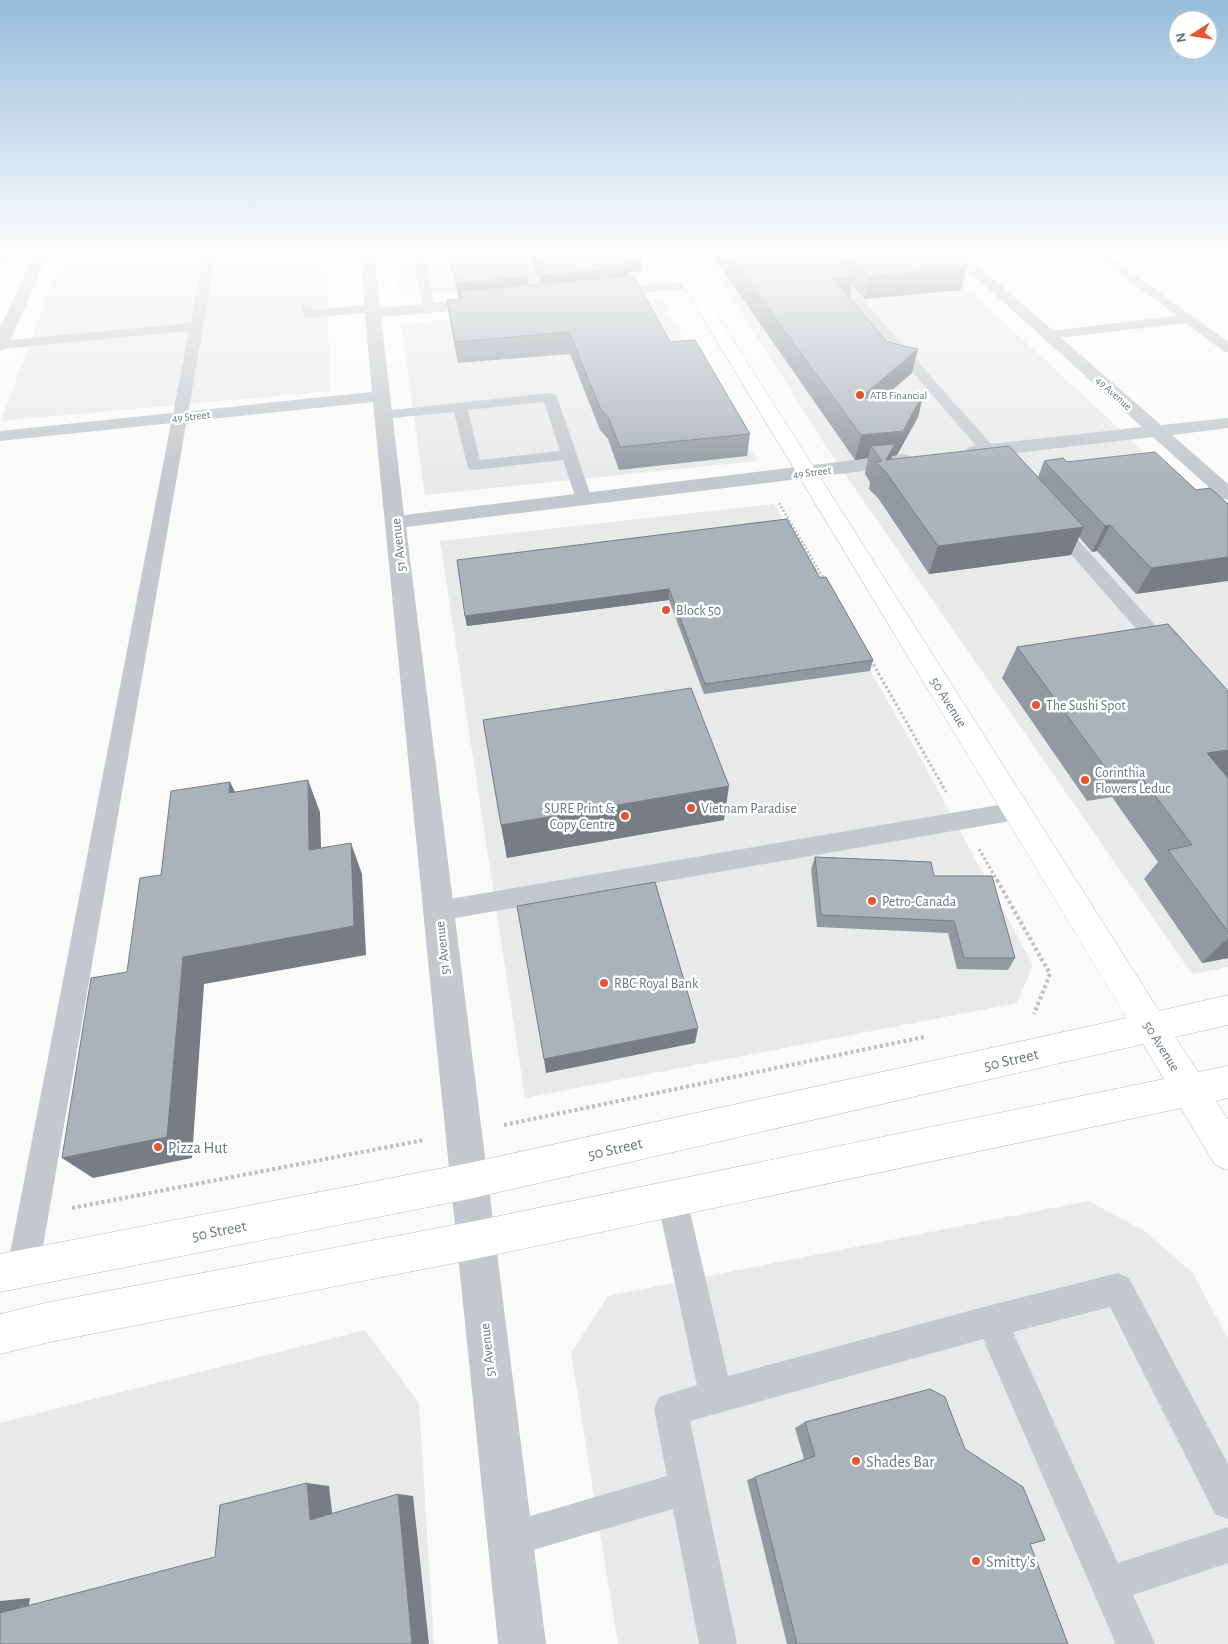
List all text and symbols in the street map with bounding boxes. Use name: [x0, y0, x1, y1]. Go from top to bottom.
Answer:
north arrow: [1168, 10, 1218, 60]
text: N: [1173, 31, 1189, 44]
street label: 49 Avenue: [1094, 374, 1134, 412]
marker: ATB Financial: [854, 389, 866, 401]
place label: ATB Financial: [870, 390, 927, 401]
street label: 49 Street: [171, 409, 211, 424]
street label: 49 Street: [792, 465, 832, 480]
street label: 51 Avenue: [389, 517, 409, 572]
marker: Block 50: [660, 604, 672, 616]
place label: Block 50: [676, 604, 721, 618]
street label: 50 Avenue: [927, 675, 969, 730]
marker: The Sushi Spot: [1030, 699, 1042, 711]
place label: The Sushi Spot: [1046, 699, 1126, 713]
place label: Corinthia Flowers Leduc: [1095, 766, 1171, 796]
marker: Corinthia Flowers Leduc: [1079, 774, 1091, 786]
place label: SURE Print & Copy Centre: [544, 802, 615, 832]
marker: Vietnam Paradise: [685, 802, 697, 814]
place label: Vietnam Paradise: [701, 802, 797, 816]
marker: SURE Print & Copy Centre: [619, 810, 631, 822]
marker: Petro-Canada: [866, 895, 878, 907]
place label: Petro-Canada: [882, 895, 957, 909]
street label: 51 Avenue: [433, 920, 453, 975]
marker: RBC Royal Bank: [598, 977, 610, 989]
place label: RBC Royal Bank: [614, 977, 699, 991]
street label: 50 Avenue: [1140, 1019, 1182, 1074]
street label: 50 Street: [982, 1046, 1040, 1074]
street label: 50 Street: [586, 1135, 644, 1163]
place label: Pizza Hut: [168, 1140, 227, 1156]
marker: Pizza Hut: [152, 1141, 164, 1153]
street label: 50 Street: [190, 1218, 248, 1244]
street label: 51 Avenue: [478, 1322, 498, 1377]
place label: Shades Bar: [866, 1454, 935, 1470]
marker: Shades Bar: [850, 1455, 862, 1467]
place label: Smitty's: [986, 1554, 1036, 1571]
marker: Smitty's: [970, 1555, 982, 1567]

